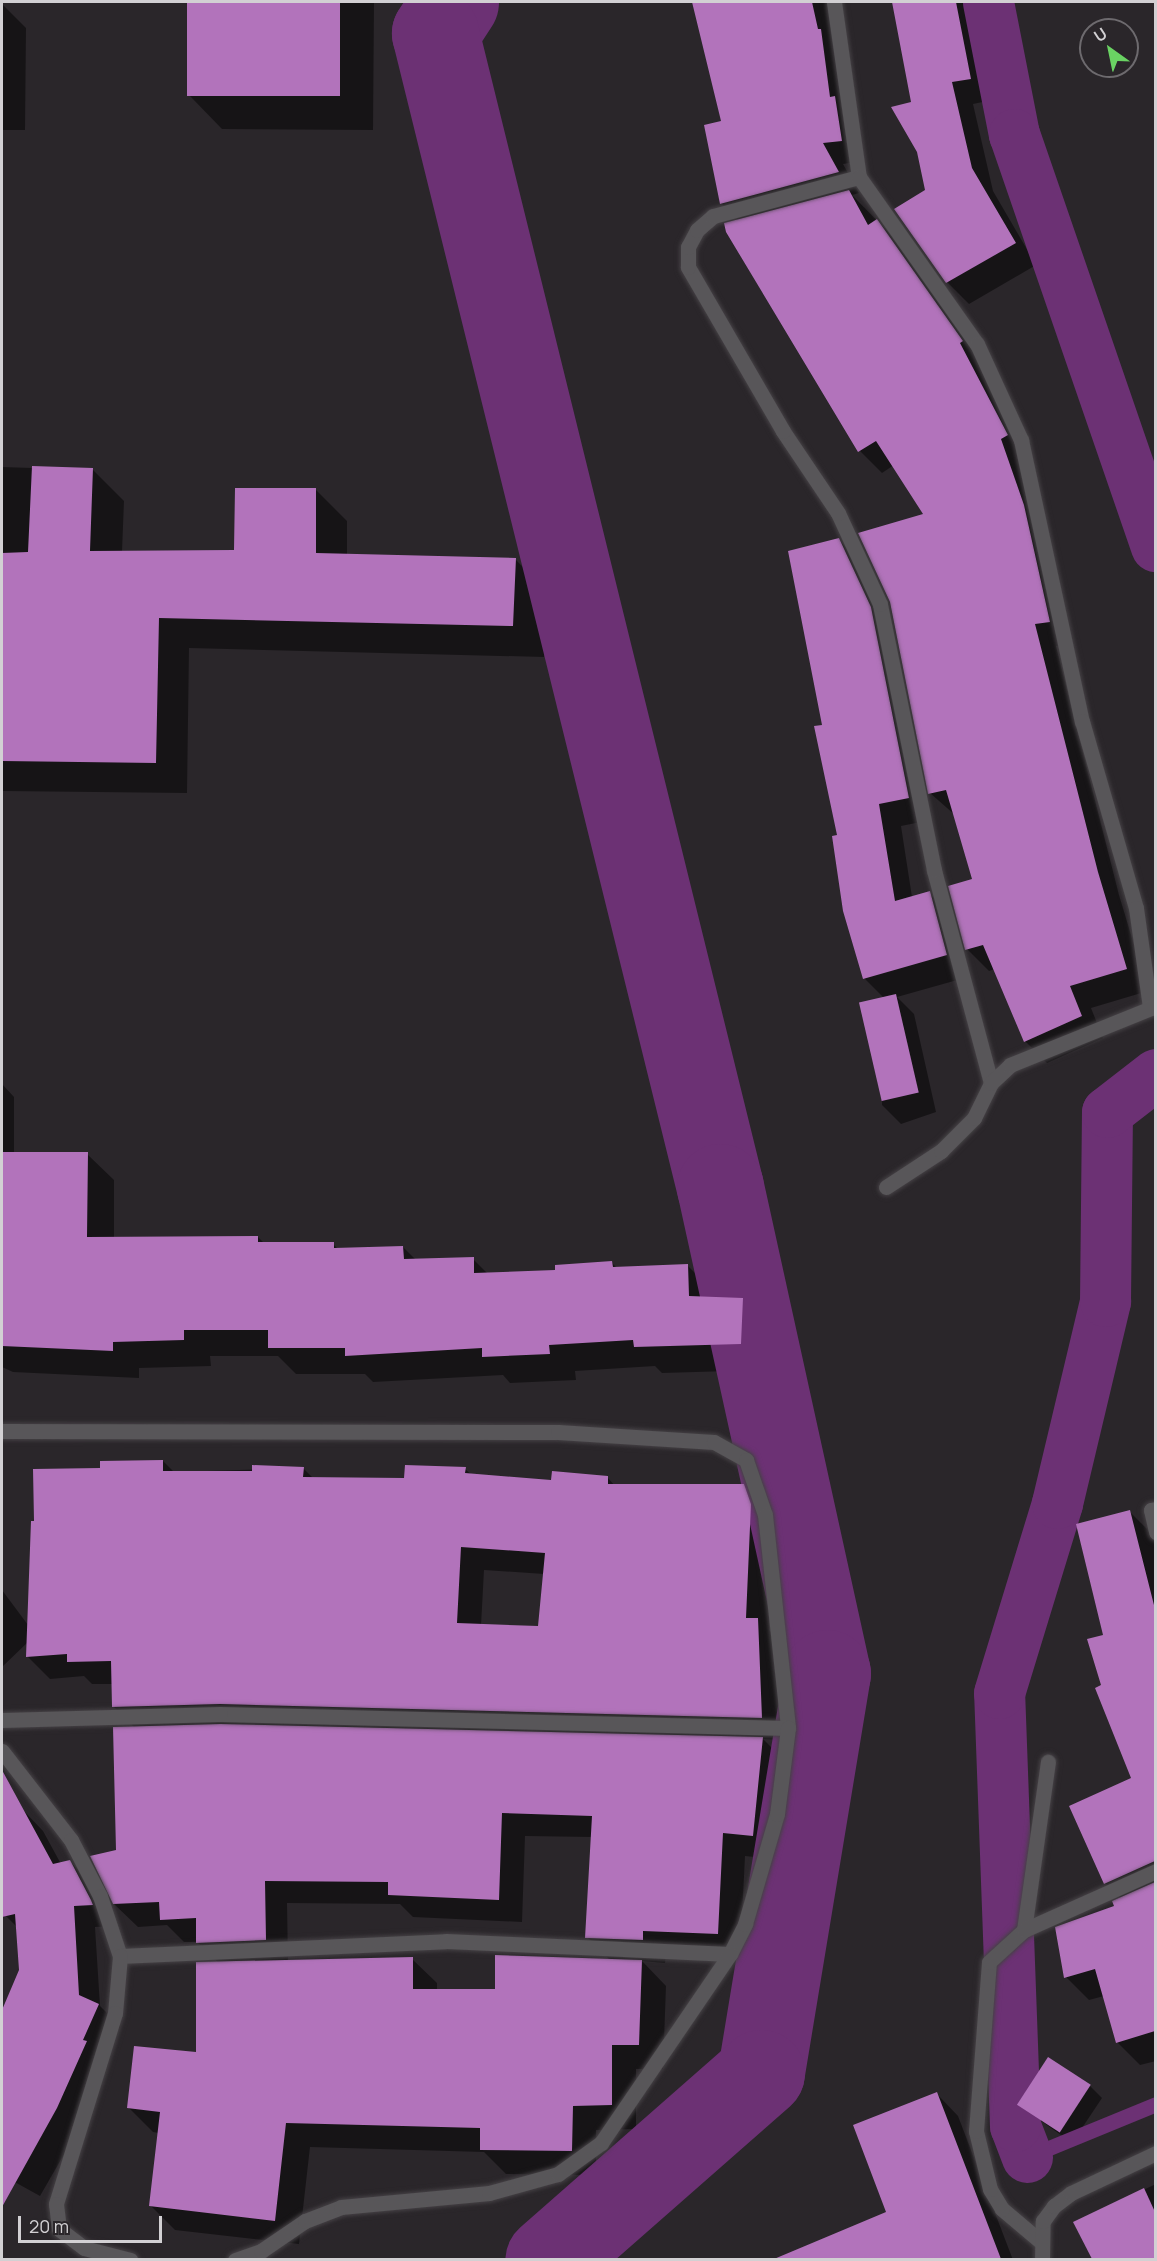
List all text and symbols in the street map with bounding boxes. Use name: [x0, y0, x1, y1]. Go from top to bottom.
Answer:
north arrow: [1079, 18, 1139, 78]
text: U: [1089, 22, 1111, 47]
scale bar: [21, 2204, 165, 2242]
text: 20 m: [29, 2214, 69, 2238]

